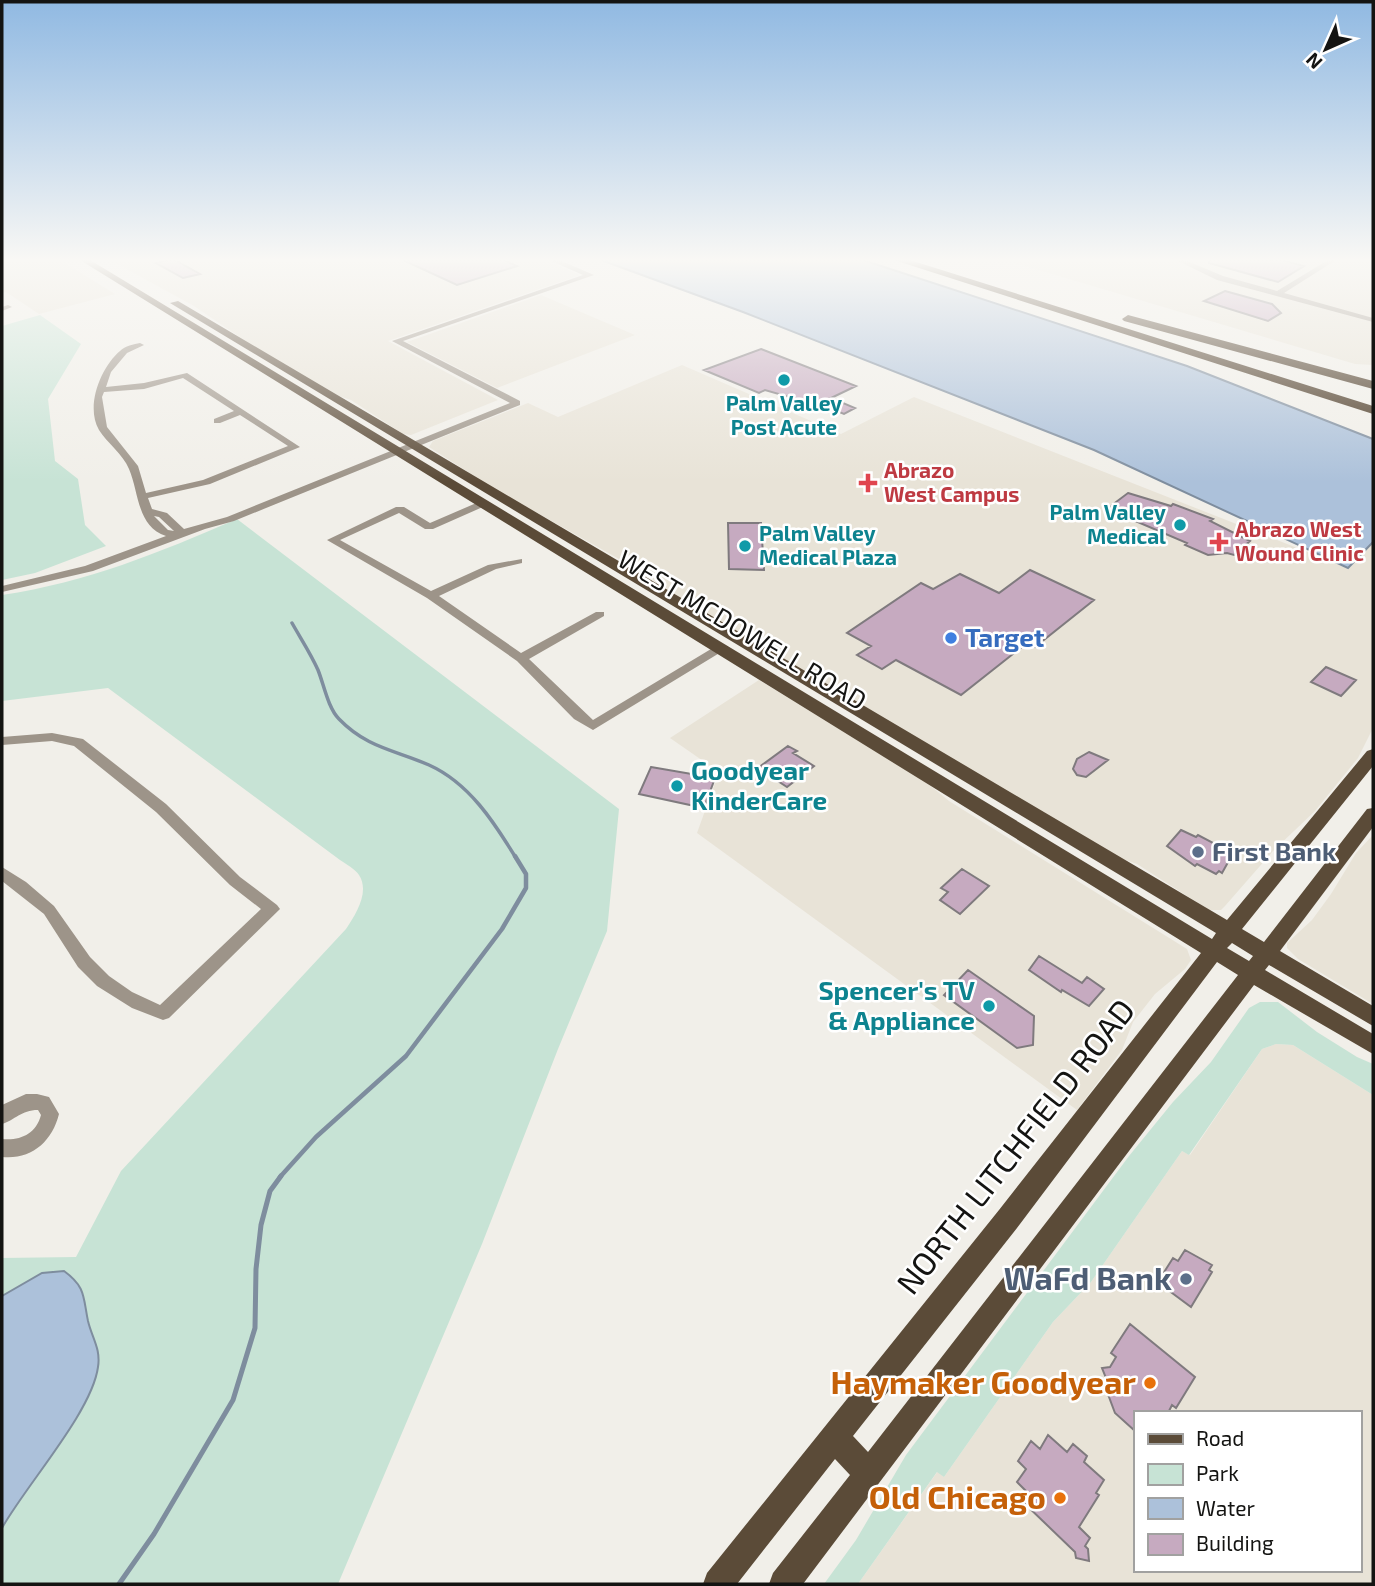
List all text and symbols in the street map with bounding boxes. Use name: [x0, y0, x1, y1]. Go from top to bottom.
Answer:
north arrow: [1291, 14, 1361, 84]
text: N: [1301, 48, 1327, 74]
marker: Palm Valley Post Acute: [776, 372, 792, 388]
place label: Palm Valley Post Acute: [726, 390, 842, 439]
place label: Abrazo West Campus: [884, 457, 1019, 506]
marker: Abrazo West Campus: [858, 473, 878, 493]
place label: Palm Valley Medical: [1049, 499, 1166, 548]
place label: Abrazo West Wound Clinic: [1235, 516, 1364, 565]
marker: Palm Valley Medical: [1172, 517, 1188, 533]
place label: Palm Valley Medical Plaza: [759, 520, 897, 569]
marker: Abrazo West Wound Clinic: [1209, 532, 1229, 552]
marker: Palm Valley Medical Plaza: [737, 538, 753, 554]
street label: WEST MCDOWELL ROAD: [613, 542, 873, 715]
place label: Target: [965, 621, 1045, 652]
marker: Target: [943, 630, 959, 646]
place label: Goodyear KinderCare: [691, 754, 827, 815]
marker: Goodyear KinderCare: [669, 778, 685, 794]
place label: First Bank: [1212, 835, 1337, 866]
marker: First Bank: [1190, 844, 1206, 860]
place label: Spencer's TV & Appliance: [818, 974, 975, 1035]
street label: NORTH LITCHFIELD ROAD: [888, 991, 1141, 1301]
marker: Spencer's TV & Appliance: [981, 998, 997, 1014]
place label: WaFd Bank: [1004, 1258, 1172, 1296]
marker: WaFd Bank: [1178, 1271, 1194, 1287]
place label: Haymaker Goodyear: [831, 1362, 1136, 1401]
marker: Haymaker Goodyear: [1142, 1375, 1158, 1391]
legend: [1134, 1411, 1361, 1572]
text: Road: [1196, 1425, 1244, 1450]
text: Park: [1196, 1460, 1239, 1485]
place label: Old Chicago: [869, 1477, 1046, 1515]
marker: Old Chicago: [1052, 1490, 1068, 1506]
text: Water: [1196, 1495, 1255, 1520]
text: Building: [1196, 1530, 1274, 1555]

